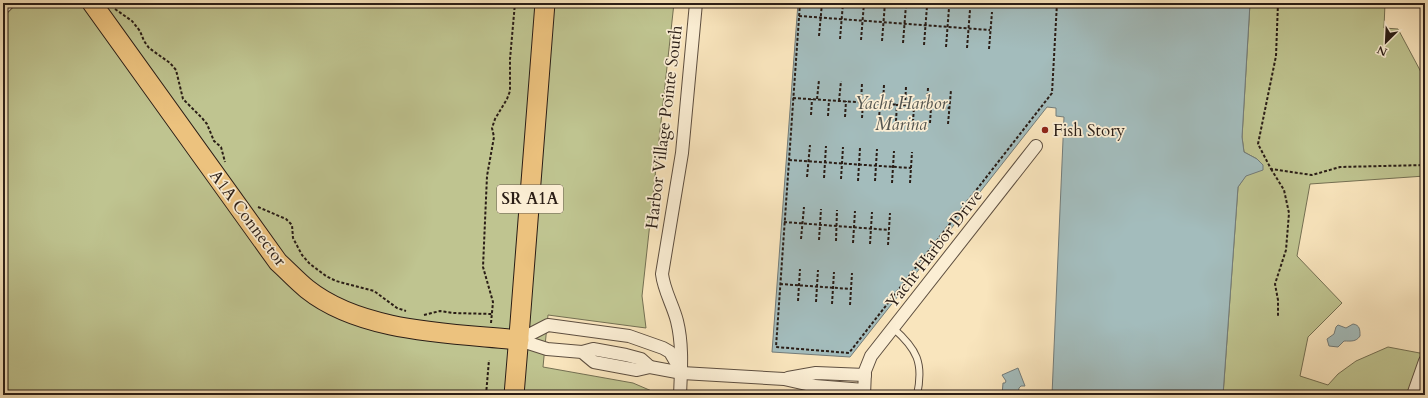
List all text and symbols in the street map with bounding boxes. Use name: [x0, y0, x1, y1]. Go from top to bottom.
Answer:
north arrow: [1366, 22, 1406, 62]
street label: Harbor Village Pointe South: [640, 23, 688, 230]
text: N: [1374, 42, 1390, 59]
water label: Yacht Harbor Marina: [855, 91, 949, 137]
place label: Fish Story: [1053, 119, 1125, 142]
marker: Fish Story: [1040, 125, 1050, 135]
street label: A1A Connector: [204, 165, 292, 272]
road number: SR A1A: [497, 185, 563, 213]
street label: Yacht Harbor Drive: [880, 185, 988, 313]

